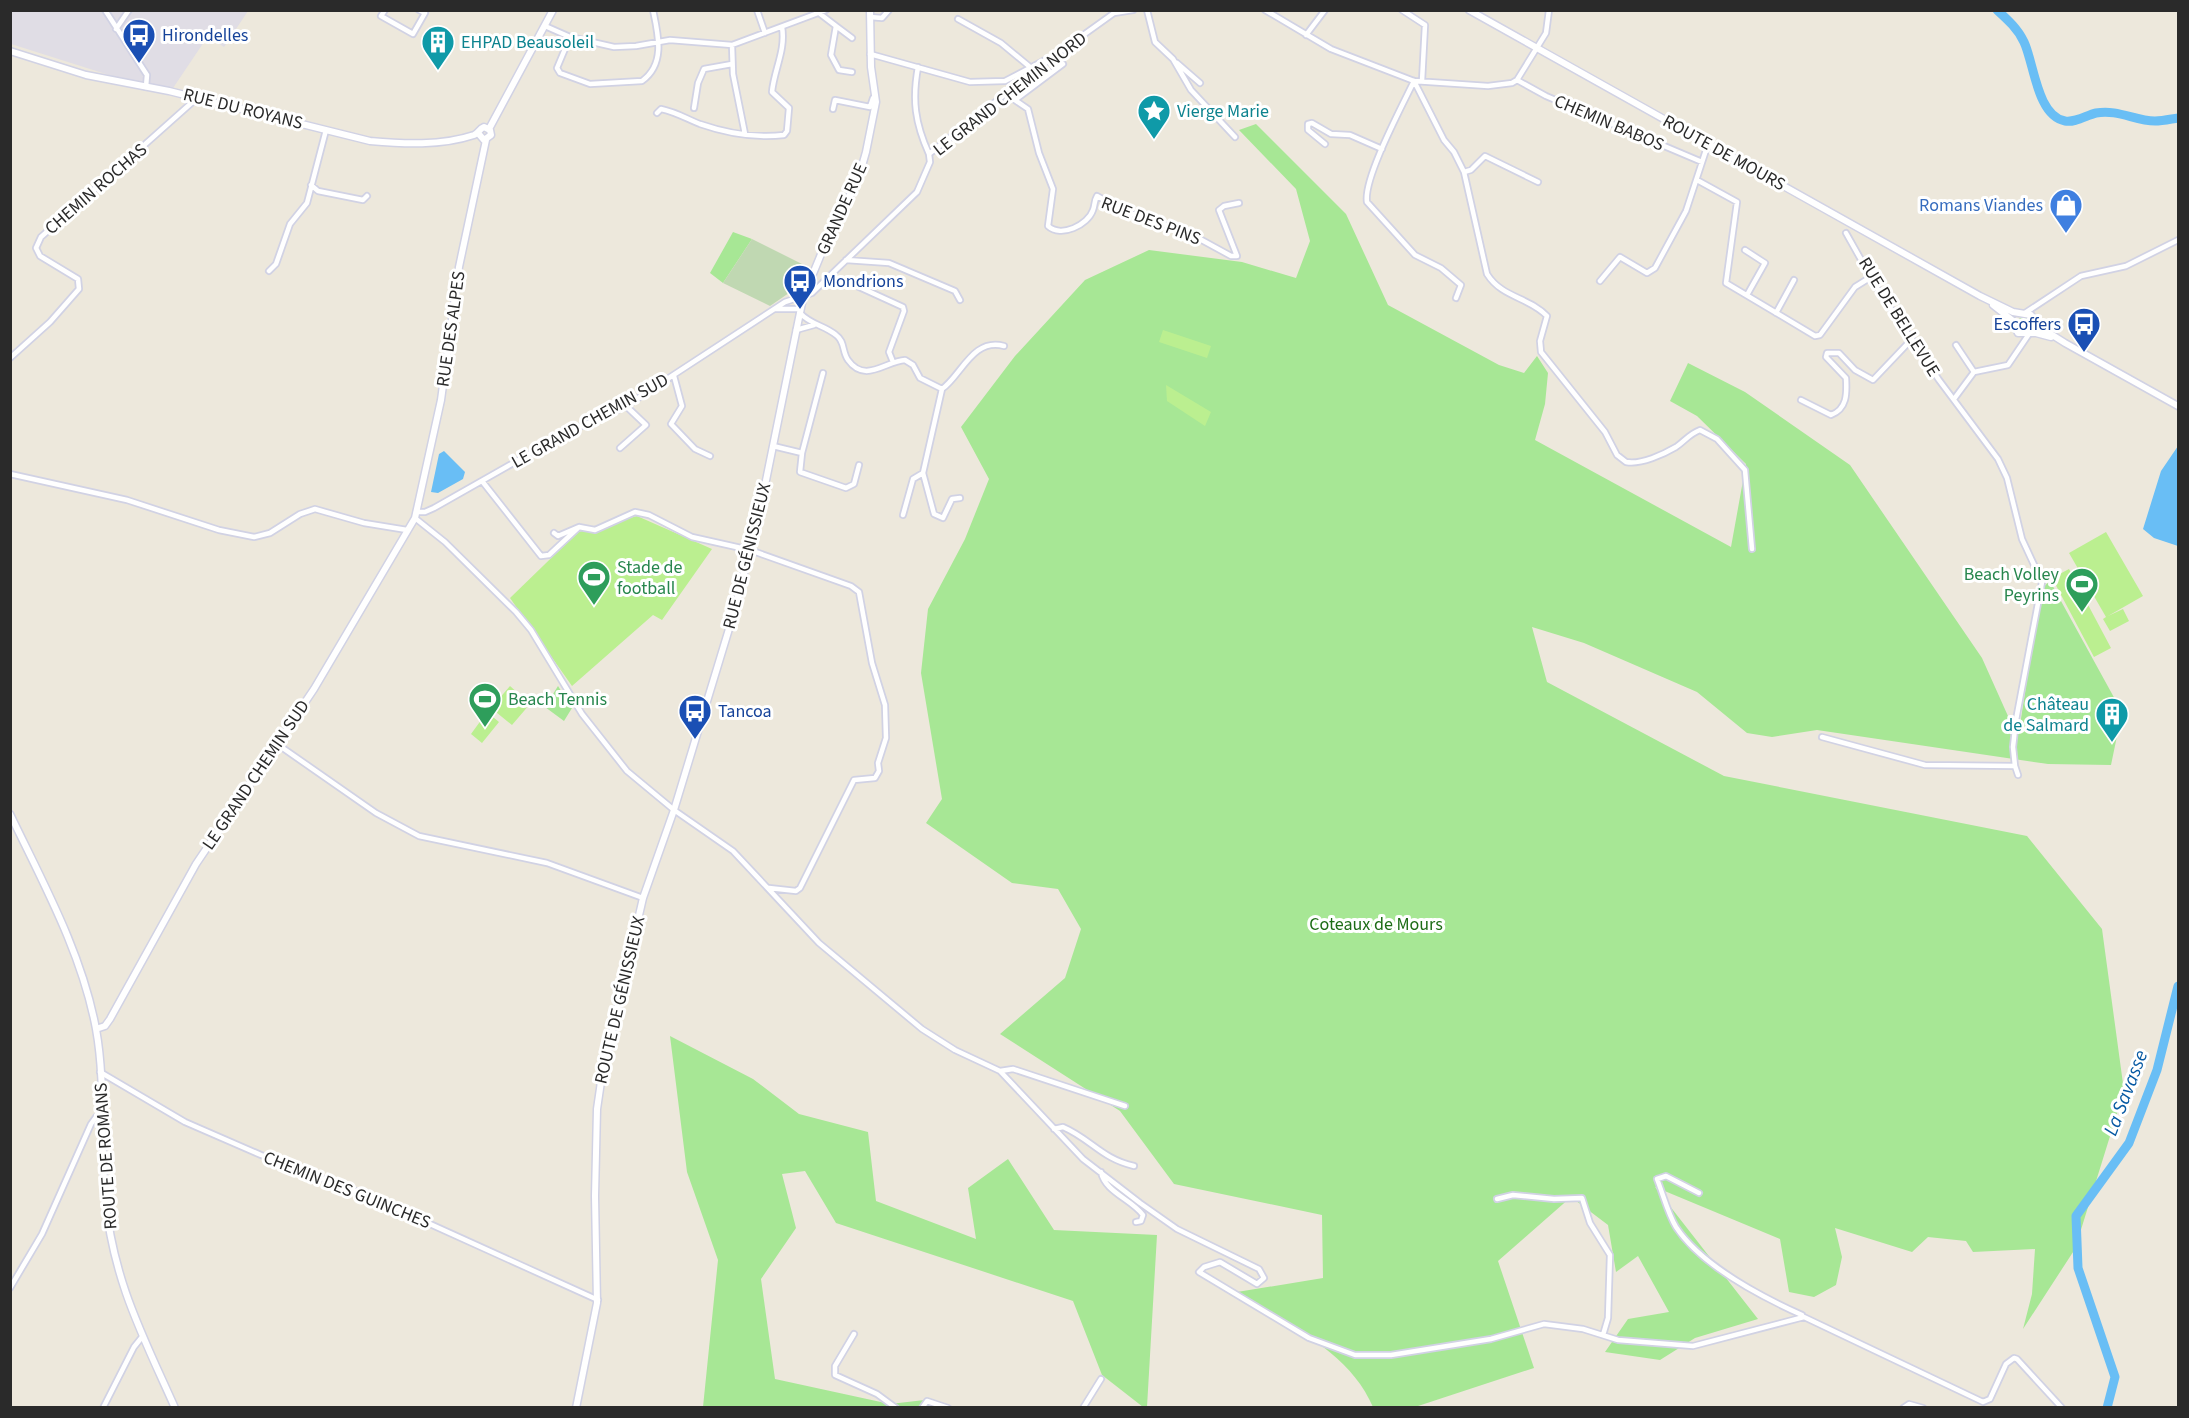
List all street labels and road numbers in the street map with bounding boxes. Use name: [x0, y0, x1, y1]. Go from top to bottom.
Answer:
street label: LE GRAND CHEMIN NORD: [928, 26, 1092, 162]
street label: RUE DU ROYANS: [181, 82, 305, 136]
street label: CHEMIN BABOS: [1550, 89, 1668, 157]
street label: ROUTE DE MOURS: [1658, 109, 1790, 197]
street label: CHEMIN ROCHAS: [39, 138, 153, 240]
street label: GRANDE RUE: [811, 159, 873, 259]
street label: RUE DES PINS: [1098, 191, 1204, 251]
street label: RUE DE BELLEVUE: [1852, 253, 1946, 381]
street label: RUE DES ALPES: [431, 270, 471, 388]
street label: LE GRAND CHEMIN SUD: [507, 367, 673, 475]
street label: RUE DE GÉNISSIEUX: [717, 480, 777, 632]
street label: LE GRAND CHEMIN SUD: [196, 695, 316, 855]
street label: ROUTE DE GÉNISSIEUX: [589, 914, 651, 1086]
street label: ROUTE DE ROMANS: [88, 1082, 124, 1230]
street label: CHEMIN DES GUINCHES: [260, 1145, 434, 1235]

